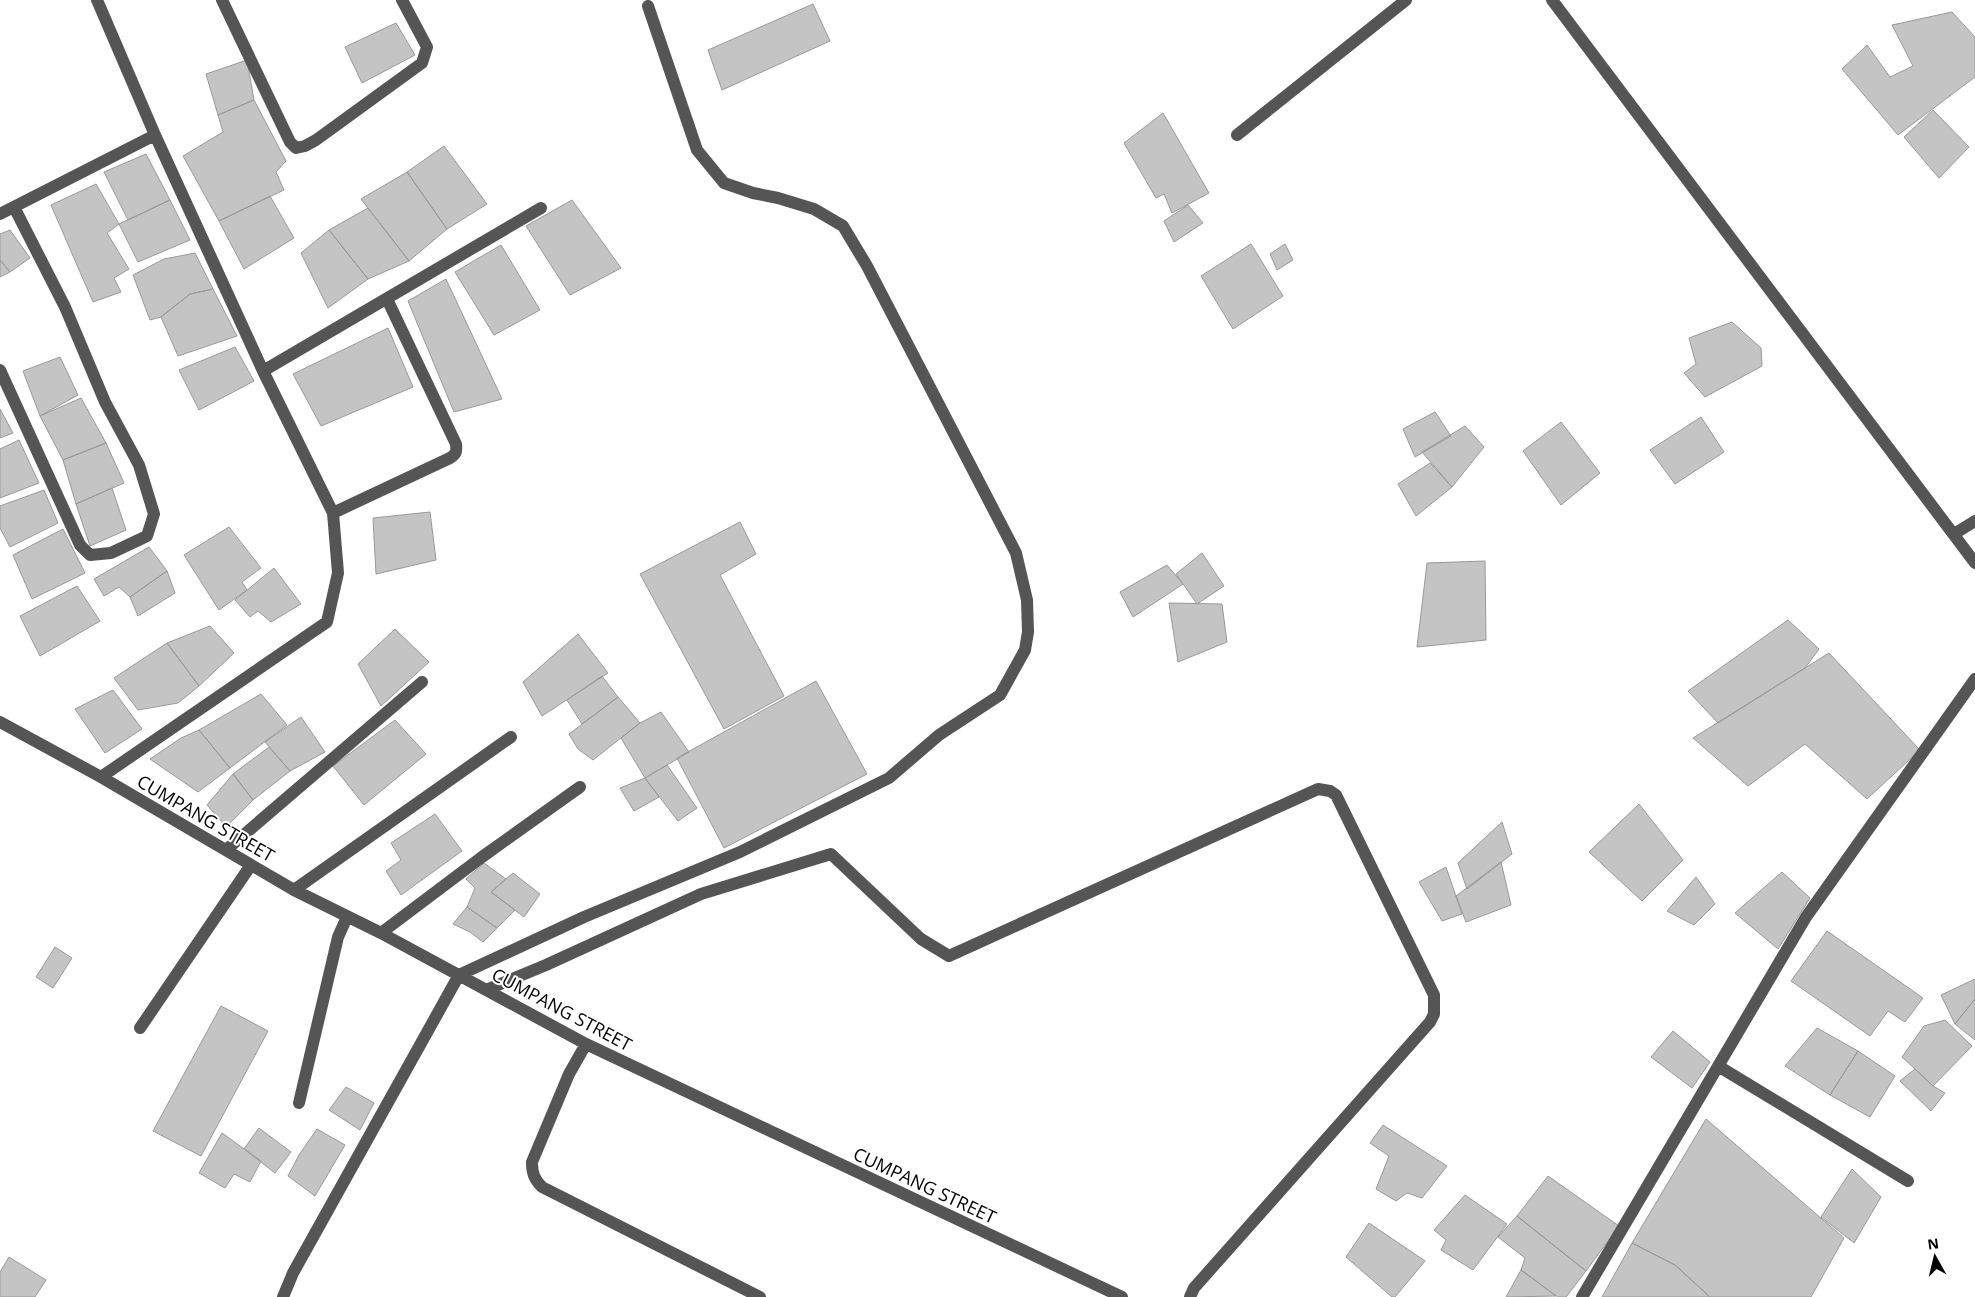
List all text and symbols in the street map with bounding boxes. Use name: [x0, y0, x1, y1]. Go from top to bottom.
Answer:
street label: CUMPANG STREET: [133, 769, 279, 867]
street label: CUMPANG STREET: [488, 962, 636, 1056]
street label: CUMPANG STREET: [850, 1141, 1000, 1229]
north arrow: [1910, 1232, 1960, 1282]
text: N: [1926, 1233, 1940, 1254]

